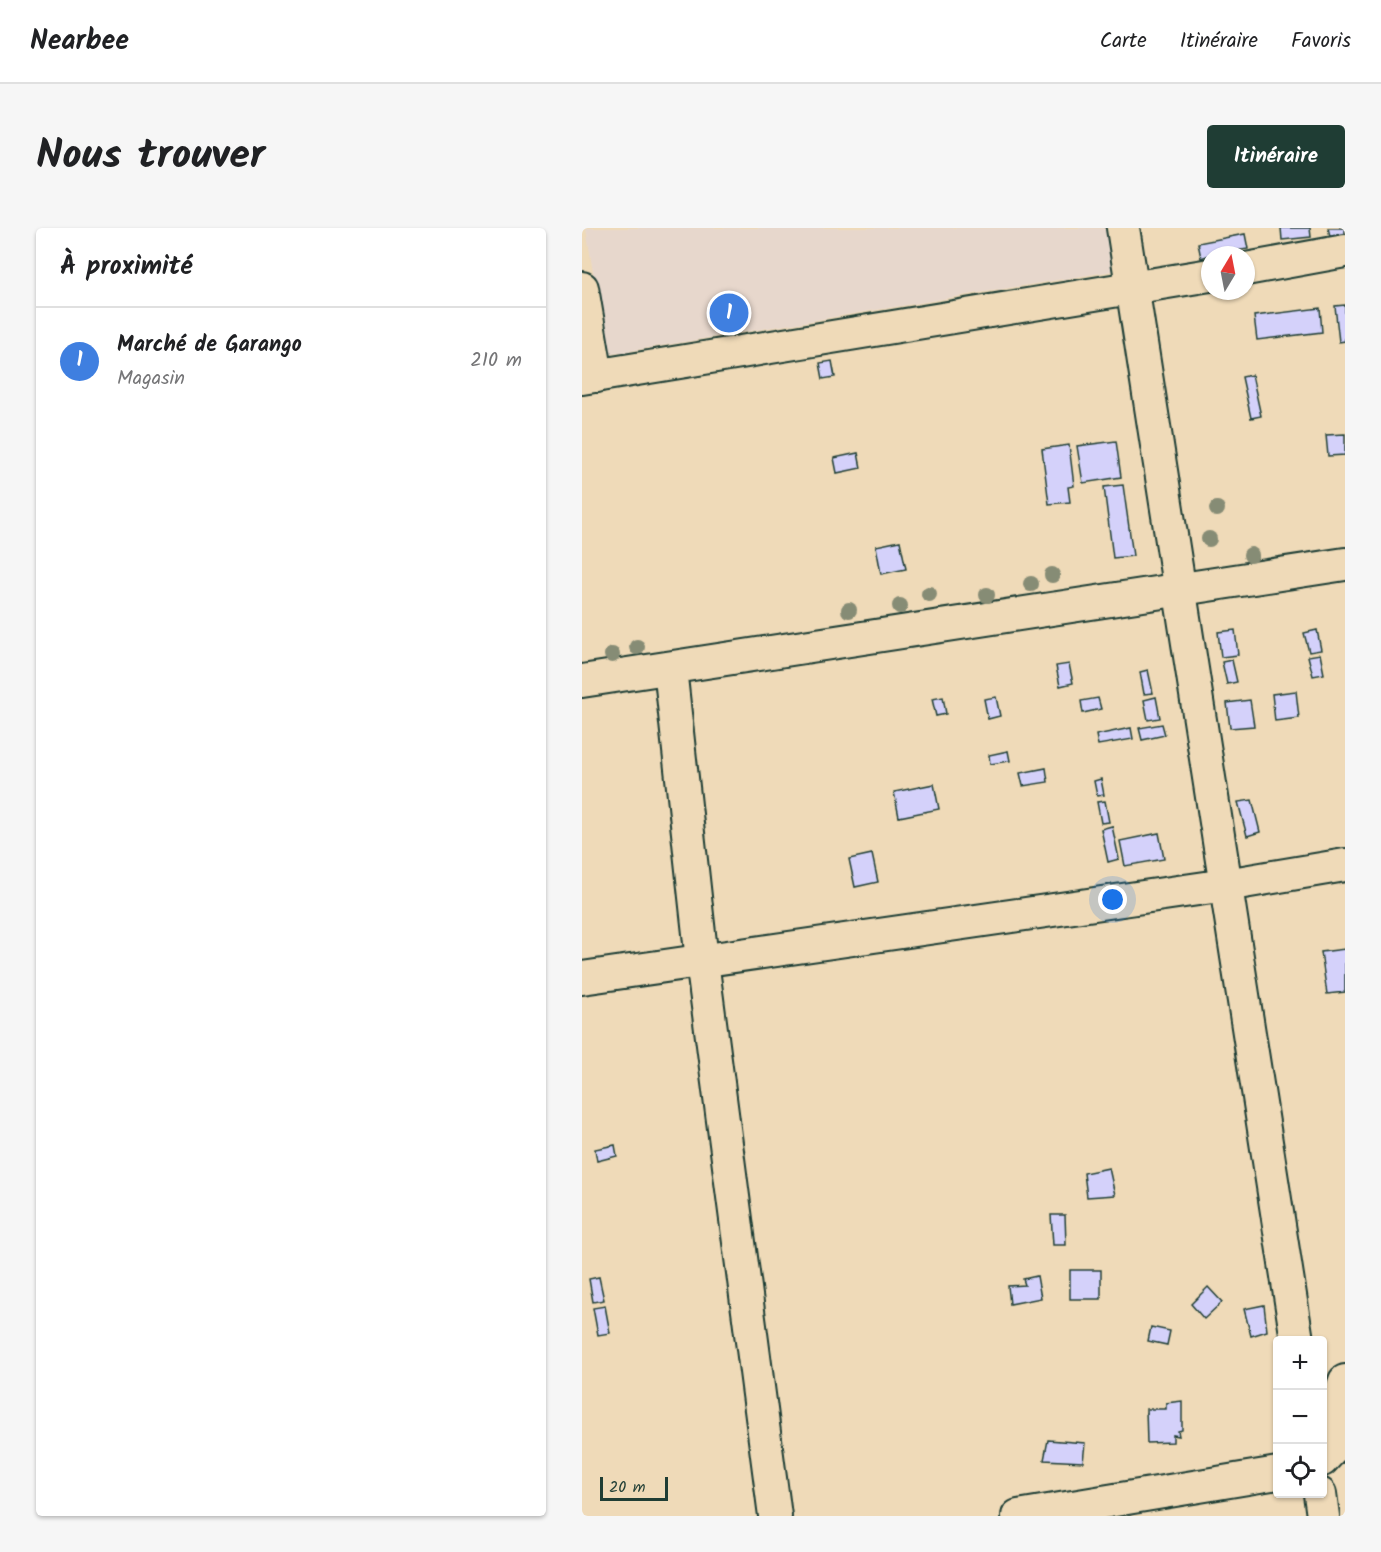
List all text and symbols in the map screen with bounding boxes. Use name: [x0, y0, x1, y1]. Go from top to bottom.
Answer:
text: Nearbee: [30, 19, 129, 64]
text: Carte: [1100, 25, 1147, 58]
text: Itinéraire: [1180, 25, 1258, 58]
text: Favoris: [1291, 25, 1351, 58]
text: Nous trouver: [36, 123, 265, 190]
button: Itinéraire: [1207, 125, 1345, 188]
text: À proximité: [60, 246, 192, 288]
north arrow: [1201, 246, 1255, 300]
pin: 1: [710, 290, 748, 335]
text: Marché de Garango: [117, 328, 302, 363]
text: 1: [76, 345, 83, 377]
text: 210 m: [470, 345, 522, 377]
text: Magasin: [117, 363, 185, 395]
your location: [1098, 885, 1127, 914]
map controls: [1273, 1336, 1327, 1498]
button: +: [1273, 1336, 1327, 1390]
button: −: [1273, 1390, 1327, 1444]
button: locate: [1273, 1444, 1327, 1498]
scale bar: [600, 1474, 668, 1502]
text: 20 m: [609, 1475, 645, 1500]

